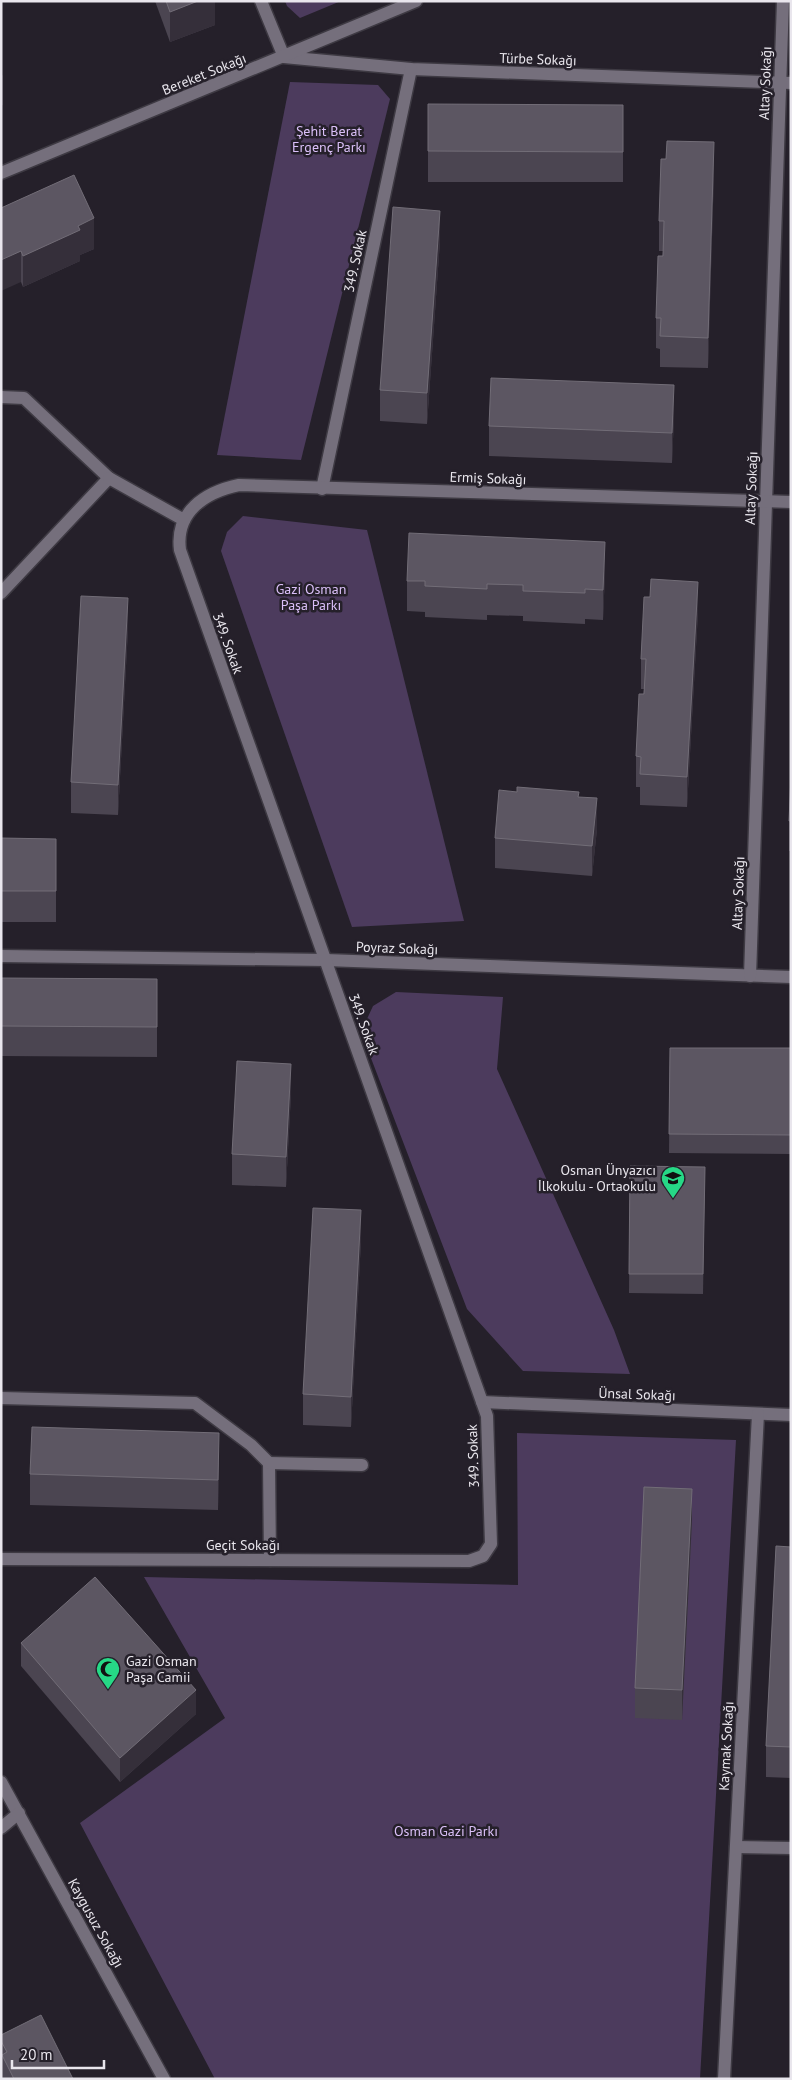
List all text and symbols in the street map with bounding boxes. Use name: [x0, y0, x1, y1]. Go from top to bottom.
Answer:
street label: Altay Sokağı: [755, 46, 775, 120]
street label: Bereket Sokağı: [159, 49, 249, 99]
street label: Türbe Sokağı: [499, 49, 577, 69]
park label: Şehit Berat Ergenç Parkı: [292, 122, 366, 156]
street label: 349. Sokak: [340, 228, 370, 294]
street label: Altay Sokağı: [741, 451, 761, 525]
street label: Ermiş Sokağı: [449, 468, 527, 488]
park label: Gazi Osman Paşa Parkı: [276, 580, 346, 614]
street label: 349. Sokak: [209, 610, 247, 676]
street label: Altay Sokağı: [728, 856, 748, 930]
street label: Poyraz Sokağı: [356, 938, 438, 958]
street label: 349. Sokak: [345, 991, 383, 1057]
place label: Osman Ünyazıcı İlkokulu - Ortaokulu: [538, 1161, 656, 1195]
school or university icon: Osman Ünyazıcı İlkokulu - Ortaokulu: [660, 1165, 686, 1199]
street label: Ünsal Sokağı: [598, 1384, 676, 1404]
street label: 349. Sokak: [463, 1423, 483, 1488]
street label: Geçit Sokağı: [206, 1536, 280, 1554]
place label: Gazi Osman Paşa Camii: [126, 1652, 197, 1686]
mosque icon: Gazi Osman Paşa Camii: [95, 1656, 121, 1690]
street label: Kaymak Sokağı: [715, 1701, 737, 1791]
park label: Osman Gazi Parkı: [394, 1822, 498, 1840]
street label: Kaygusuz Sokağı: [64, 1875, 128, 1971]
scale bar: [12, 2038, 105, 2070]
text: 20 m: [20, 2045, 53, 2064]

